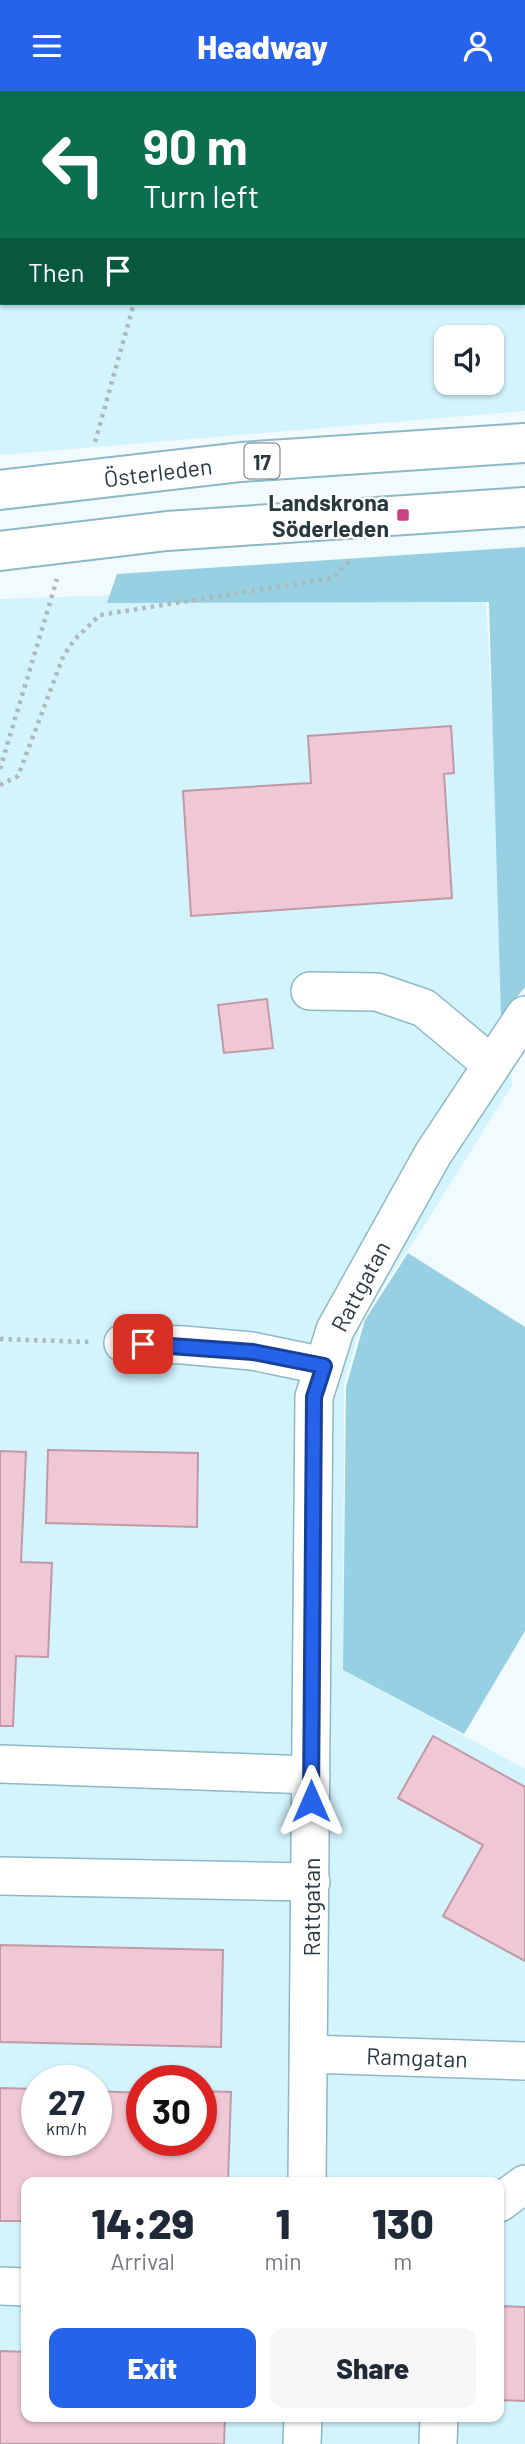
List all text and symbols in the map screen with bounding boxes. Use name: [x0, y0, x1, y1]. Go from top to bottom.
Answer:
icon: menu: [28, 27, 66, 65]
text: Headway: [197, 27, 328, 65]
icon: person: [459, 27, 497, 65]
text: 90 m: [143, 116, 248, 175]
icon: left: [28, 119, 119, 210]
text: Turn left: [143, 176, 260, 214]
icon: arrive: [99, 252, 137, 290]
text: Then: [28, 256, 85, 287]
map controls: [434, 325, 504, 395]
button: sound: [434, 325, 504, 395]
road number: 17: [244, 443, 280, 479]
street label: Österleden: [102, 451, 214, 493]
place label: Landskrona Söderleden: [268, 488, 389, 542]
marker: Landskrona Söderleden: [395, 507, 411, 523]
street label: Rattgatan: [324, 1236, 396, 1336]
pin: [113, 1314, 173, 1374]
icon: arrive: [124, 1325, 162, 1363]
position arrow: [274, 1764, 348, 1838]
street label: Rattgatan: [297, 1858, 325, 1956]
street label: Ramgatan: [366, 2041, 468, 2073]
speed limit sign: 30: [126, 2065, 217, 2156]
text: 27: [48, 2080, 85, 2122]
text: km/h: [46, 2117, 87, 2139]
text: 14:29: [91, 2197, 194, 2247]
text: 1: [276, 2197, 291, 2247]
text: 130: [372, 2197, 434, 2247]
text: Arrival: [111, 2247, 175, 2275]
text: min: [264, 2247, 302, 2275]
text: m: [393, 2247, 412, 2275]
button: Exit: [49, 2328, 256, 2408]
button: Share: [270, 2328, 476, 2408]

